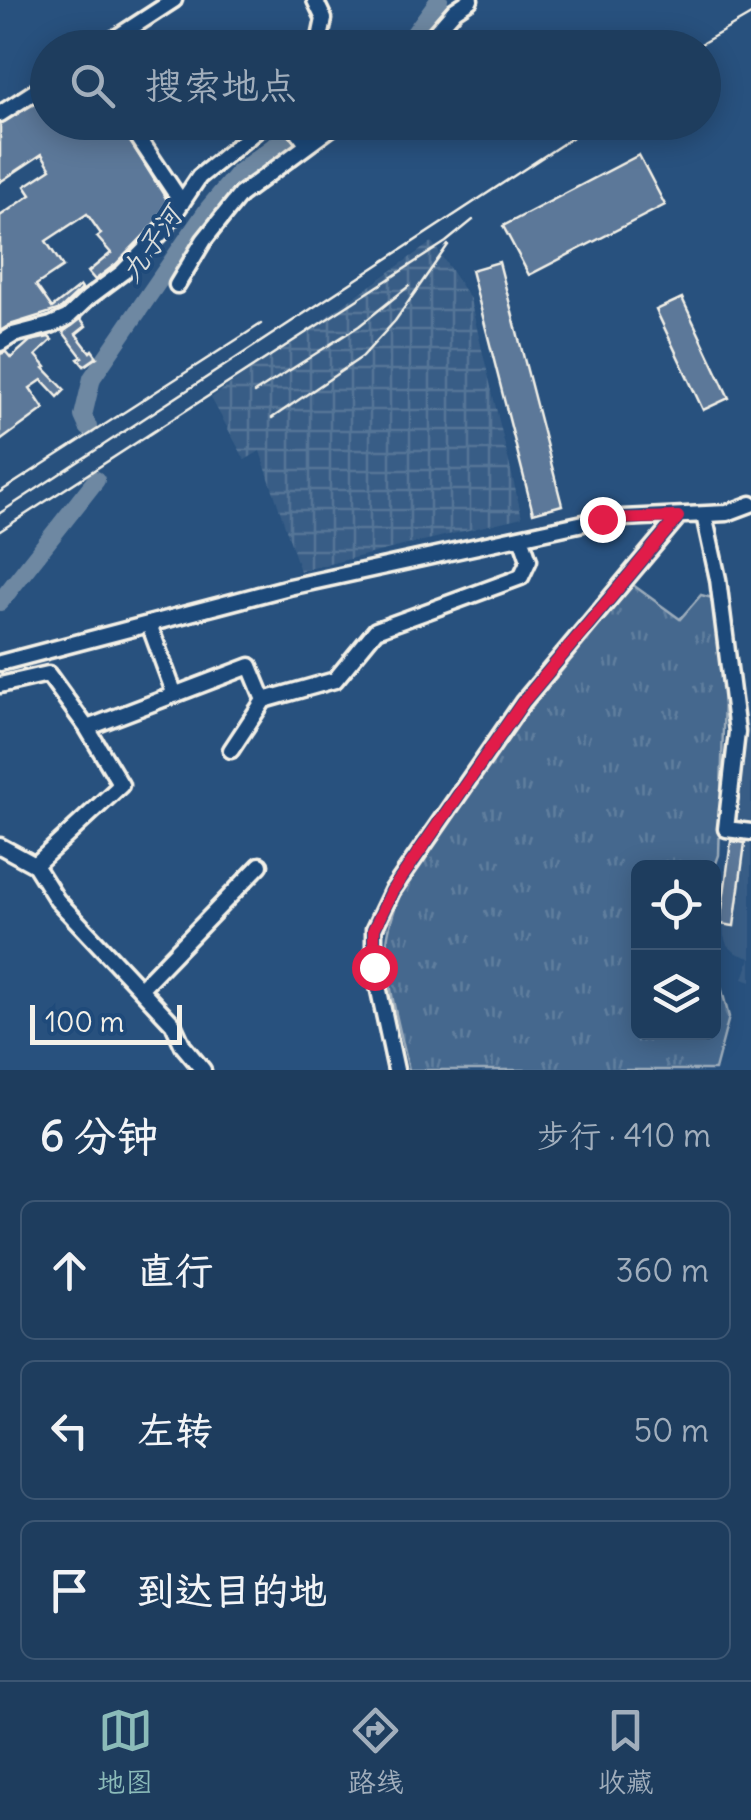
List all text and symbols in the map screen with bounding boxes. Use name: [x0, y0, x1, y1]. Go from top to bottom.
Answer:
search box: [30, 30, 721, 140]
icon: search: [65, 58, 120, 113]
text: 搜索地点: [145, 62, 297, 109]
water label: 九子河: [112, 196, 192, 289]
route end: [580, 497, 626, 543]
map controls: [631, 860, 721, 1040]
button: locate: [631, 860, 721, 950]
route start: [352, 945, 398, 991]
button: layers: [631, 950, 721, 1040]
scale bar: [30, 1000, 182, 1044]
text: 100 m: [45, 1004, 124, 1040]
text: 6 分钟: [40, 1110, 158, 1162]
text: 步行 · 410 m: [537, 1115, 711, 1156]
icon: ahead: [42, 1243, 97, 1298]
text: 直行: [137, 1247, 213, 1294]
text: 360 m: [616, 1250, 709, 1291]
icon: left: [42, 1403, 97, 1458]
text: 左转: [137, 1407, 213, 1454]
text: 50 m: [634, 1410, 709, 1451]
icon: arrive: [42, 1563, 97, 1618]
text: 到达目的地: [137, 1567, 327, 1614]
tab: 地图: [97, 1703, 153, 1800]
tab: 路线: [347, 1703, 404, 1800]
tab: 收藏: [598, 1703, 654, 1800]

